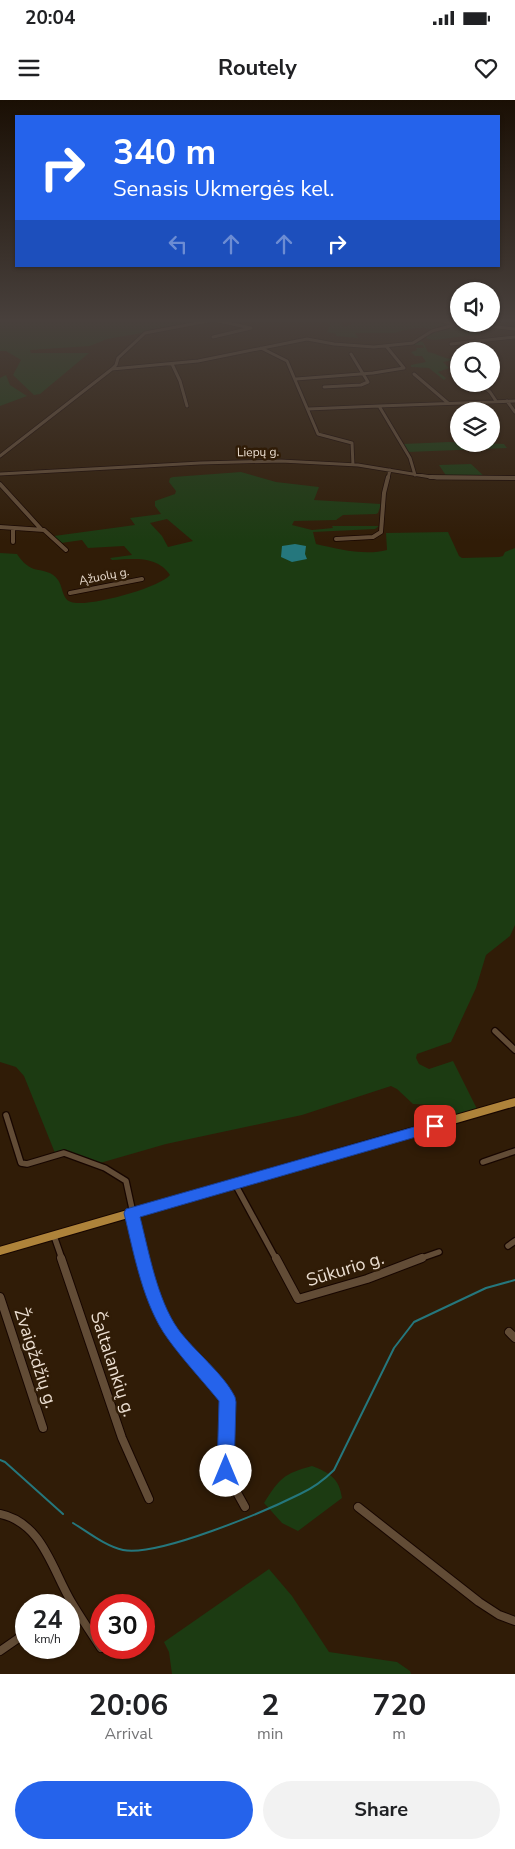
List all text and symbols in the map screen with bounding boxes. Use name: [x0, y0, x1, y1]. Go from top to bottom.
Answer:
text: 20:04: [25, 5, 75, 31]
text: Routely: [218, 53, 297, 83]
icon: menu: [15, 54, 43, 82]
icon: heart: [472, 54, 500, 82]
text: 340 m: [113, 129, 216, 176]
icon: right: [30, 135, 95, 200]
text: Senasis Ukmergės kel.: [113, 174, 335, 204]
icon: left: [164, 230, 192, 258]
icon: ahead: [217, 230, 245, 258]
icon: ahead: [270, 230, 298, 258]
icon: right: [323, 230, 351, 258]
map controls: [450, 282, 500, 452]
button: sound: [450, 282, 500, 332]
button: search: [450, 342, 500, 392]
button: layers: [450, 402, 500, 452]
street label: Liepų g.: [237, 444, 279, 460]
street label: Ąžuolų g.: [78, 563, 130, 589]
pin: [414, 1105, 456, 1147]
icon: arrive: [421, 1112, 449, 1140]
street label: Sūkurio g.: [303, 1246, 387, 1292]
street label: Žvaigždžių g.: [9, 1305, 63, 1411]
street label: Šaltalankių g.: [85, 1308, 141, 1420]
position arrow: [199, 1444, 251, 1496]
speed limit sign: 30: [90, 1594, 155, 1659]
text: 24: [32, 1603, 63, 1637]
text: km/h: [34, 1631, 61, 1647]
text: 20:06: [89, 1685, 168, 1726]
text: 2: [261, 1685, 279, 1726]
text: 720: [372, 1685, 426, 1726]
text: Arrival: [104, 1723, 153, 1745]
text: min: [257, 1723, 283, 1745]
text: m: [392, 1723, 406, 1745]
button: Exit: [15, 1781, 253, 1839]
button: Share: [263, 1781, 500, 1839]

